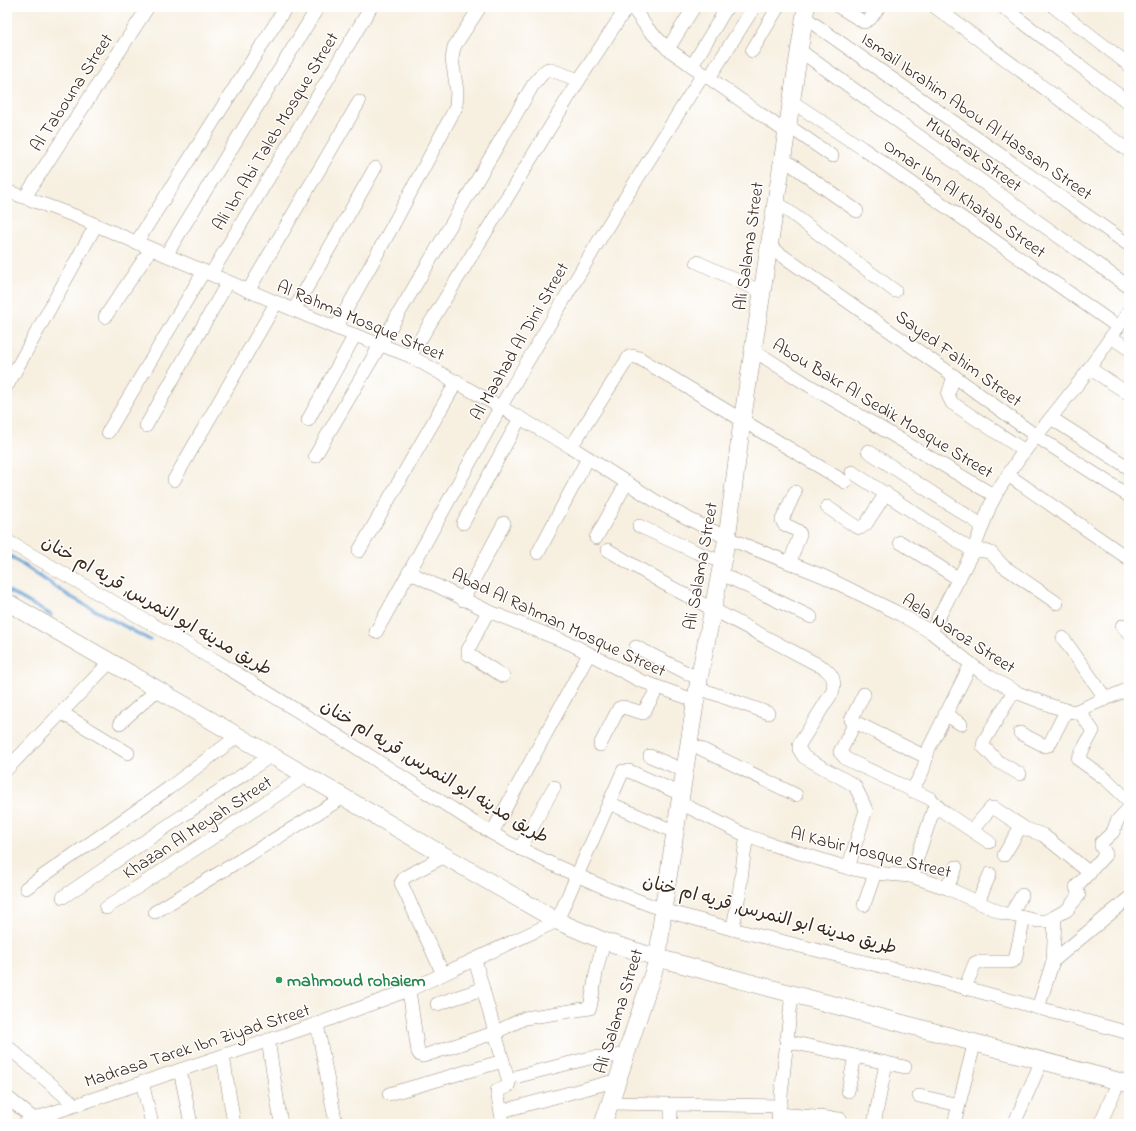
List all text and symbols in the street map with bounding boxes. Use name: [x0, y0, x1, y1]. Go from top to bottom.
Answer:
street label: Ismail Ibrahim Abou Al Hassan Street: [855, 27, 1097, 208]
street label: Ali Ibn Abi Taleb Mosque Street: [207, 28, 346, 236]
street label: Al Tabouna Street: [25, 29, 121, 157]
street label: Mubarak Street: [919, 112, 1026, 199]
street label: Omar Ibn Al Khatab Street: [877, 134, 1051, 266]
street label: Ali Salama Street: [728, 180, 772, 312]
street label: Al Maahad Al Dini Street: [465, 258, 577, 426]
street label: Al Rahma Mosque Street: [272, 275, 448, 369]
street label: Sayed Fahim Street: [889, 305, 1027, 415]
street label: Abou Bakr Al Sedik Mosque Street: [767, 333, 997, 486]
street label: Ali Salama Street: [678, 500, 726, 632]
street label: طريق مدينه ابو النمرس, قريه ام خنان: [36, 530, 276, 684]
street label: Abad Al Rahman Mosque Street: [447, 563, 670, 685]
street label: Aela Naroz Street: [896, 588, 1020, 681]
street label: طريق مدينه ابو النمرس, قريه ام خنان: [315, 694, 553, 851]
street label: Khazan Al Meyah Street: [118, 771, 278, 887]
street label: Al Kabir Mosque Street: [787, 821, 954, 887]
street label: طريق مدينه ابو النمرس, قريه ام خنان: [639, 869, 900, 962]
street label: Ali Salama Street: [589, 946, 651, 1077]
place label: mahmoud rohaiem: [287, 969, 425, 995]
marker: mahmoud rohaiem: [274, 975, 284, 985]
street label: Madrasa Tarek Ibn Ziyad Street: [81, 998, 314, 1096]

